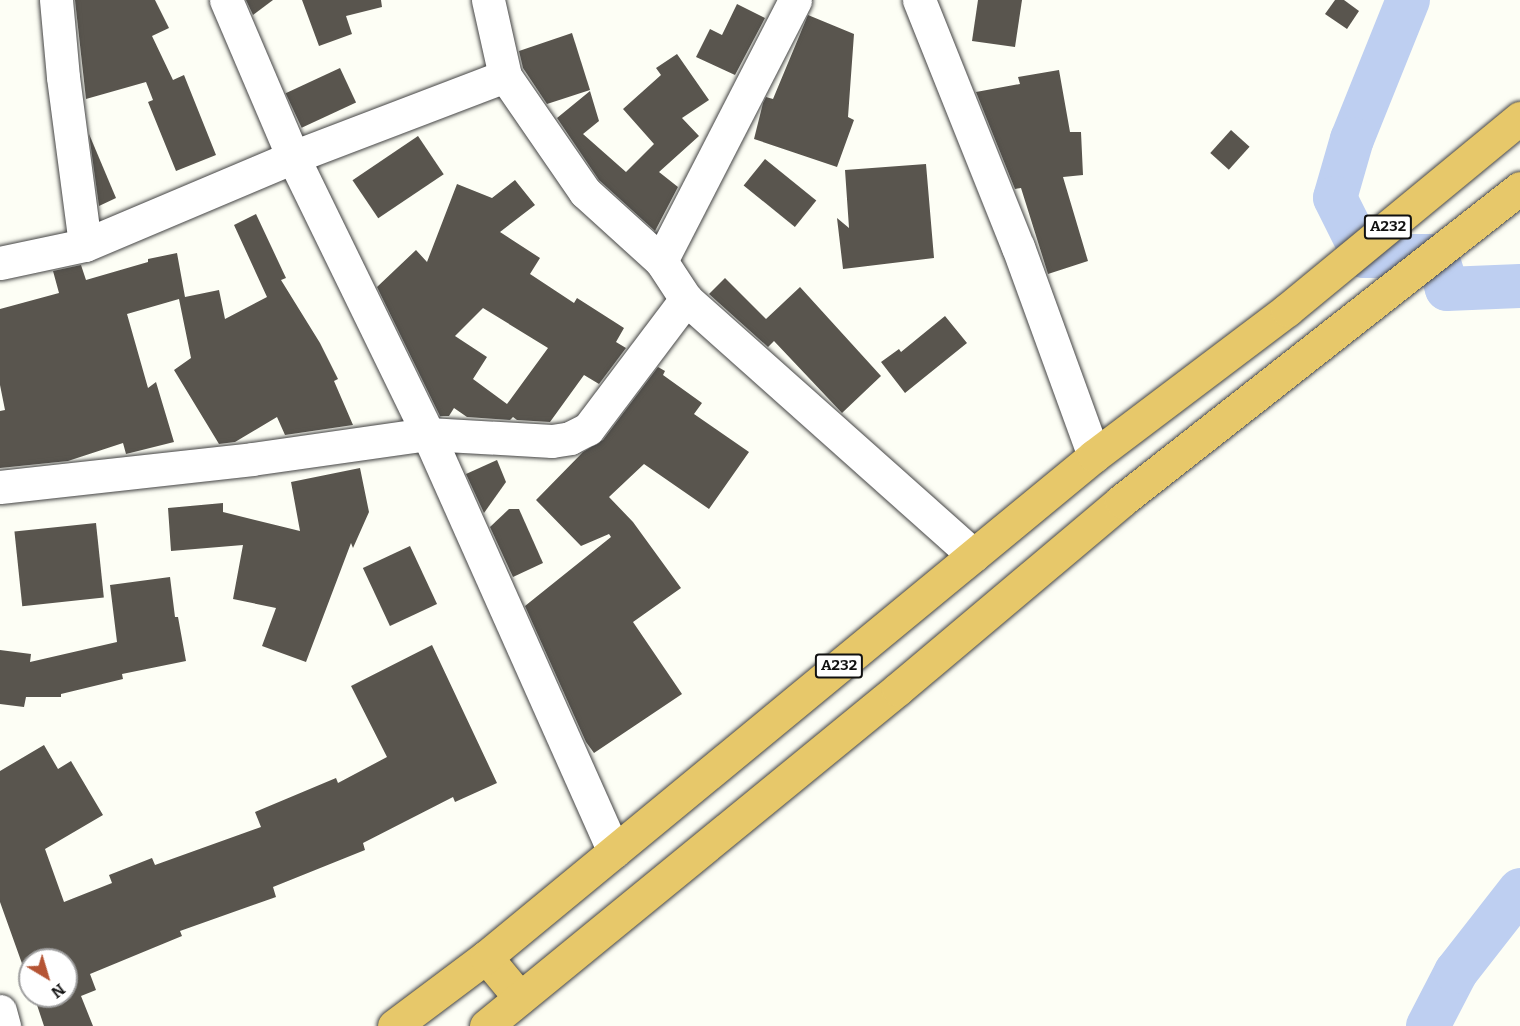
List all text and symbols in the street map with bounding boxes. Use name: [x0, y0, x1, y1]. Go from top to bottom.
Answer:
road number: A232: [1362, 215, 1414, 239]
road number: A232: [814, 654, 864, 678]
north arrow: [18, 948, 78, 1008]
text: N: [47, 980, 69, 1002]

